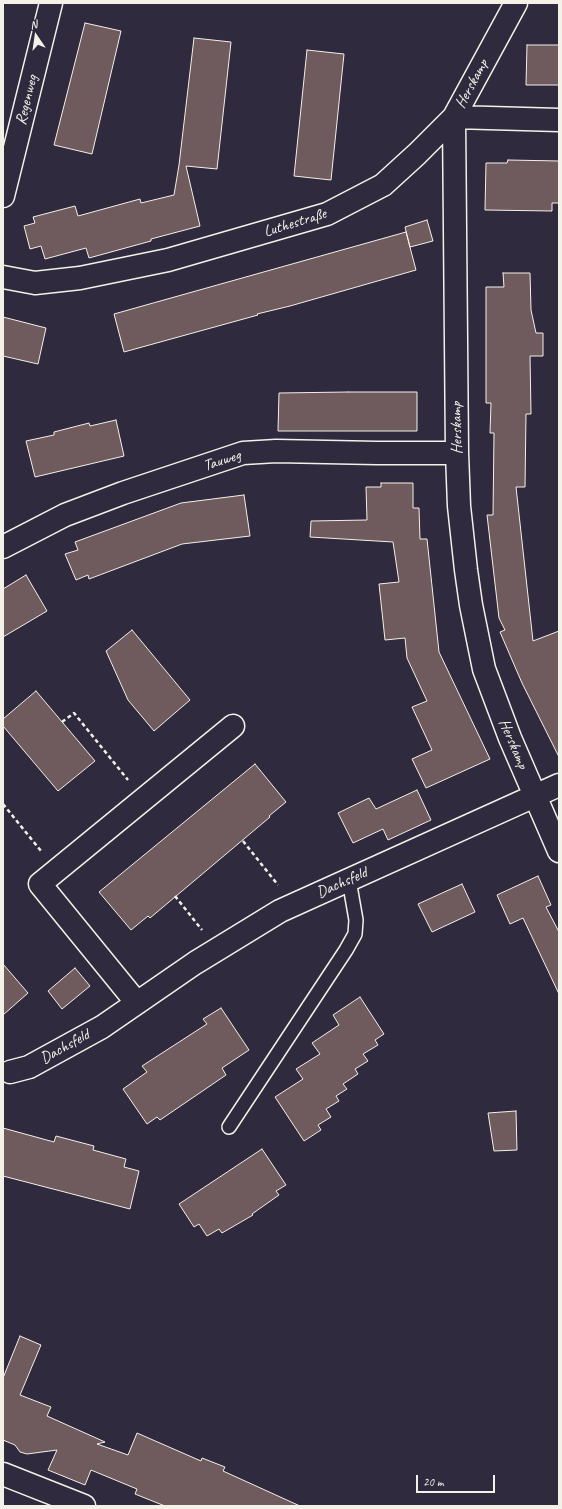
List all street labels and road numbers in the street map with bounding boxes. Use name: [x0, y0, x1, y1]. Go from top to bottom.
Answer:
street label: Herskamp: [451, 56, 493, 112]
street label: Regenweg: [12, 73, 42, 127]
street label: Luthestraße: [261, 204, 329, 242]
street label: Herskamp: [447, 401, 467, 455]
street label: Tauweg: [201, 446, 243, 476]
street label: Herskamp: [494, 716, 532, 772]
street label: Dachsfeld: [314, 863, 370, 903]
street label: Dachsfeld: [37, 1026, 93, 1068]

